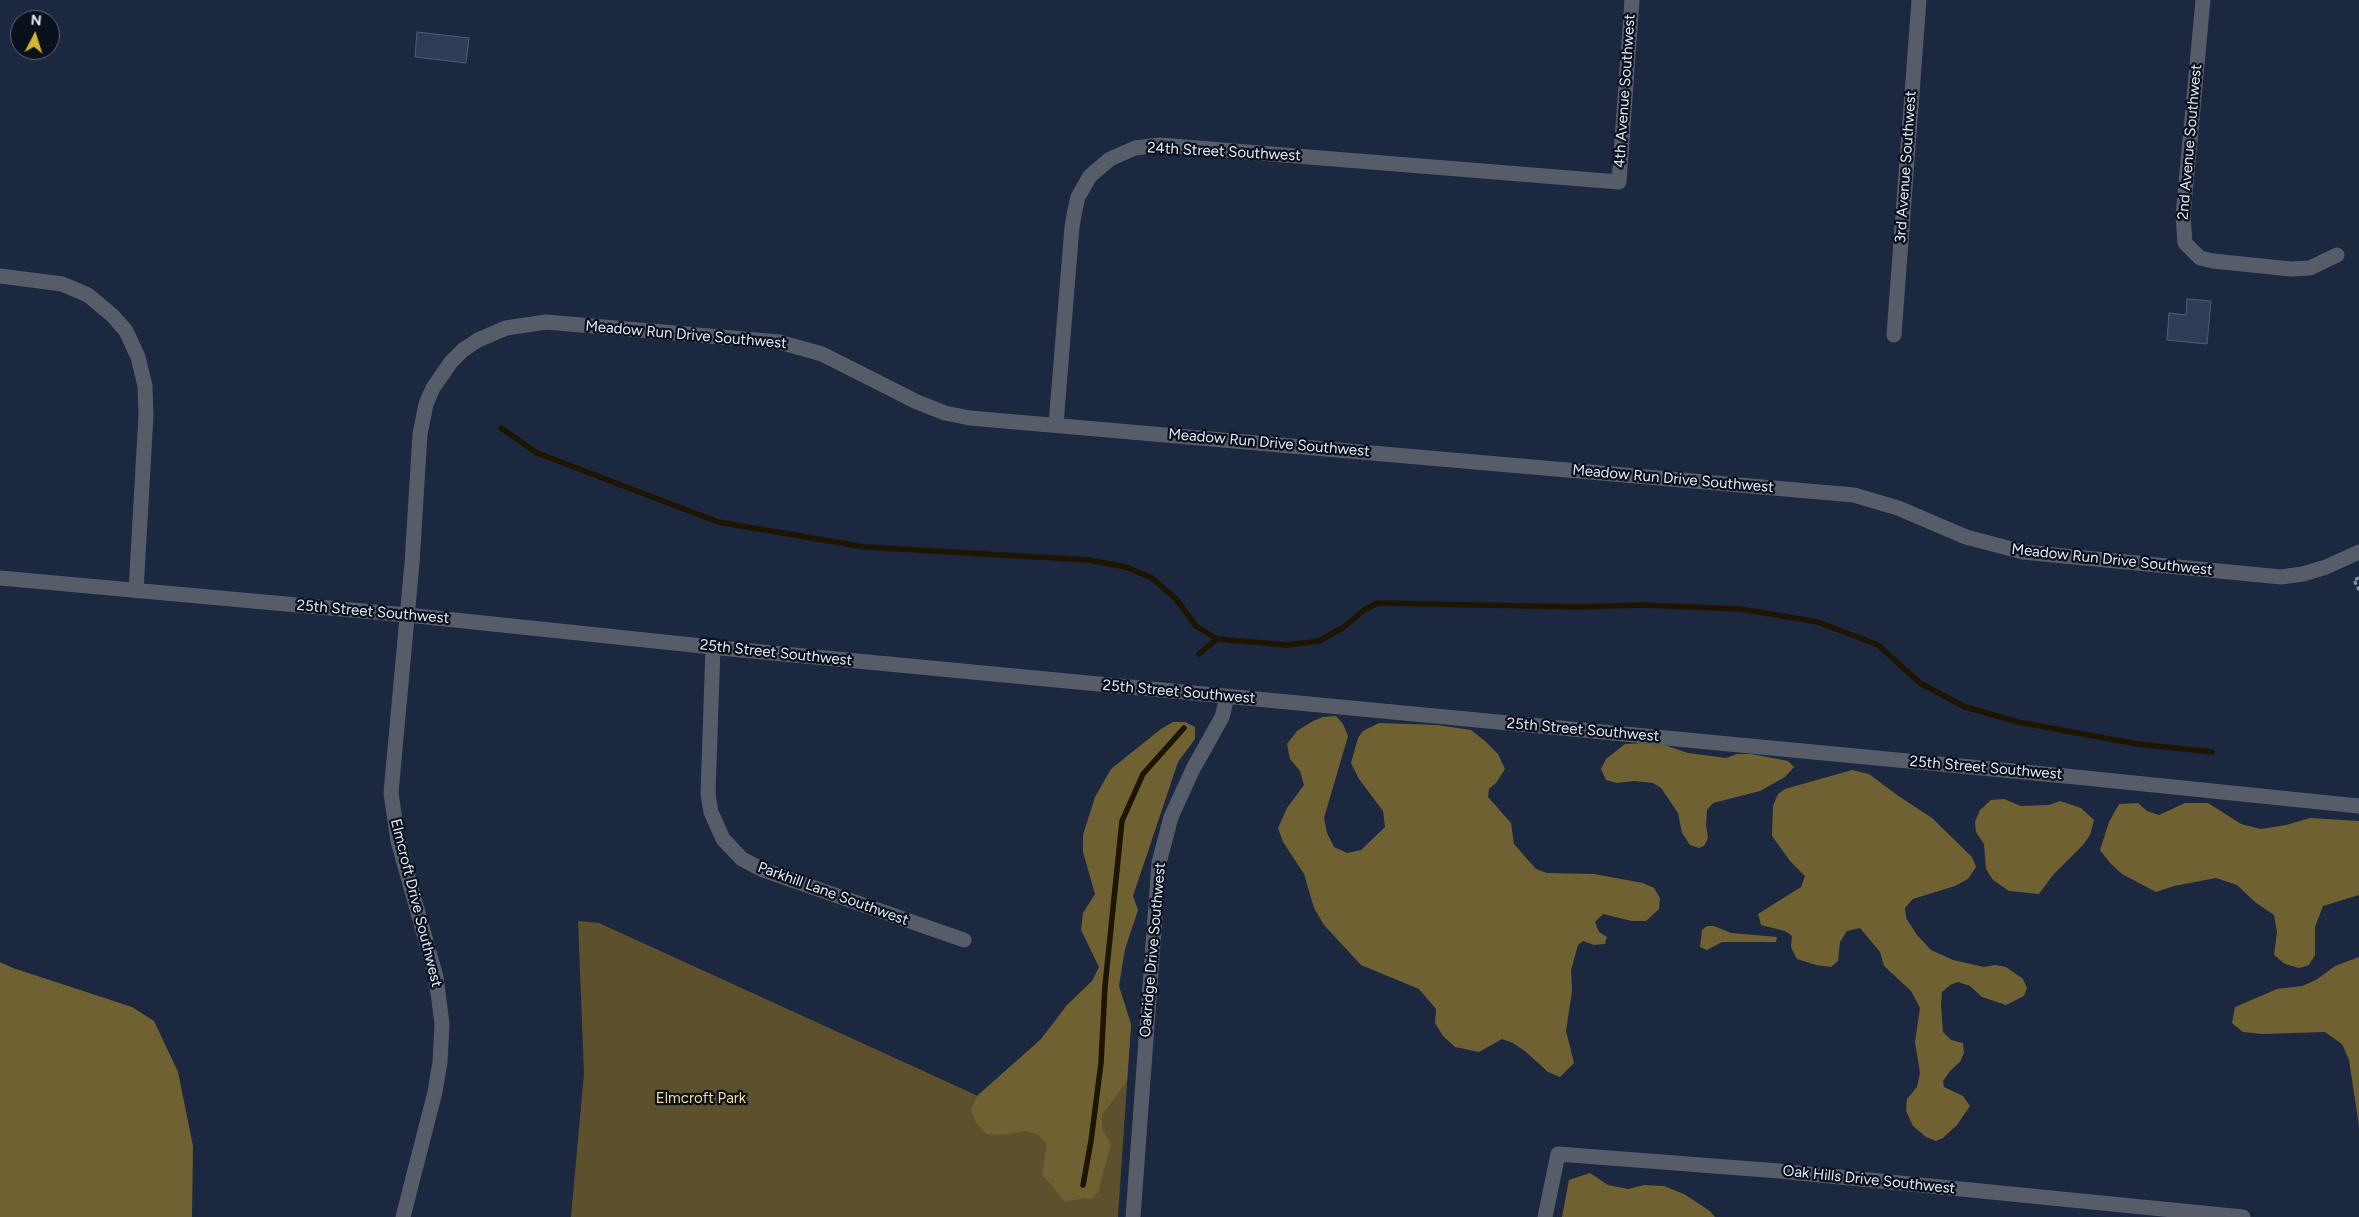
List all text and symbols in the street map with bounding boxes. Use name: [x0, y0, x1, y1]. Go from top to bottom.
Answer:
north arrow: [10, 10, 60, 60]
text: N: [30, 12, 42, 29]
street label: 4th Avenue Southwest: [1611, 13, 1639, 169]
street label: 2nd Avenue Southwest: [2174, 63, 2206, 221]
street label: 3rd Avenue Southwest: [1892, 90, 1920, 244]
street label: 24th Street Southwest: [1147, 139, 1301, 165]
street label: Meadow Run Drive Southwest: [585, 317, 787, 353]
street label: Meadow Run Drive Southwest: [1168, 425, 1370, 461]
street label: Meadow Run Drive Southwest: [1572, 461, 1774, 497]
street label: Meadow Run Drive Southwest: [2011, 540, 2213, 580]
street label: 25th Street Southwest: [296, 596, 450, 628]
street label: 25th Street Southwest: [699, 636, 853, 670]
street label: 25th Street Southwest: [1102, 676, 1256, 708]
street label: 25th Street Southwest: [1506, 714, 1660, 746]
street label: 25th Street Southwest: [1909, 752, 2063, 784]
street label: Elmcroft Drive Southwest: [386, 817, 446, 989]
street label: Parkhill Lane Southwest: [755, 858, 911, 930]
street label: Oakridge Drive Southwest: [1136, 862, 1170, 1038]
park label: Elmcroft Park: [656, 1090, 746, 1108]
street label: Oak Hills Drive Southwest: [1782, 1162, 1956, 1198]

